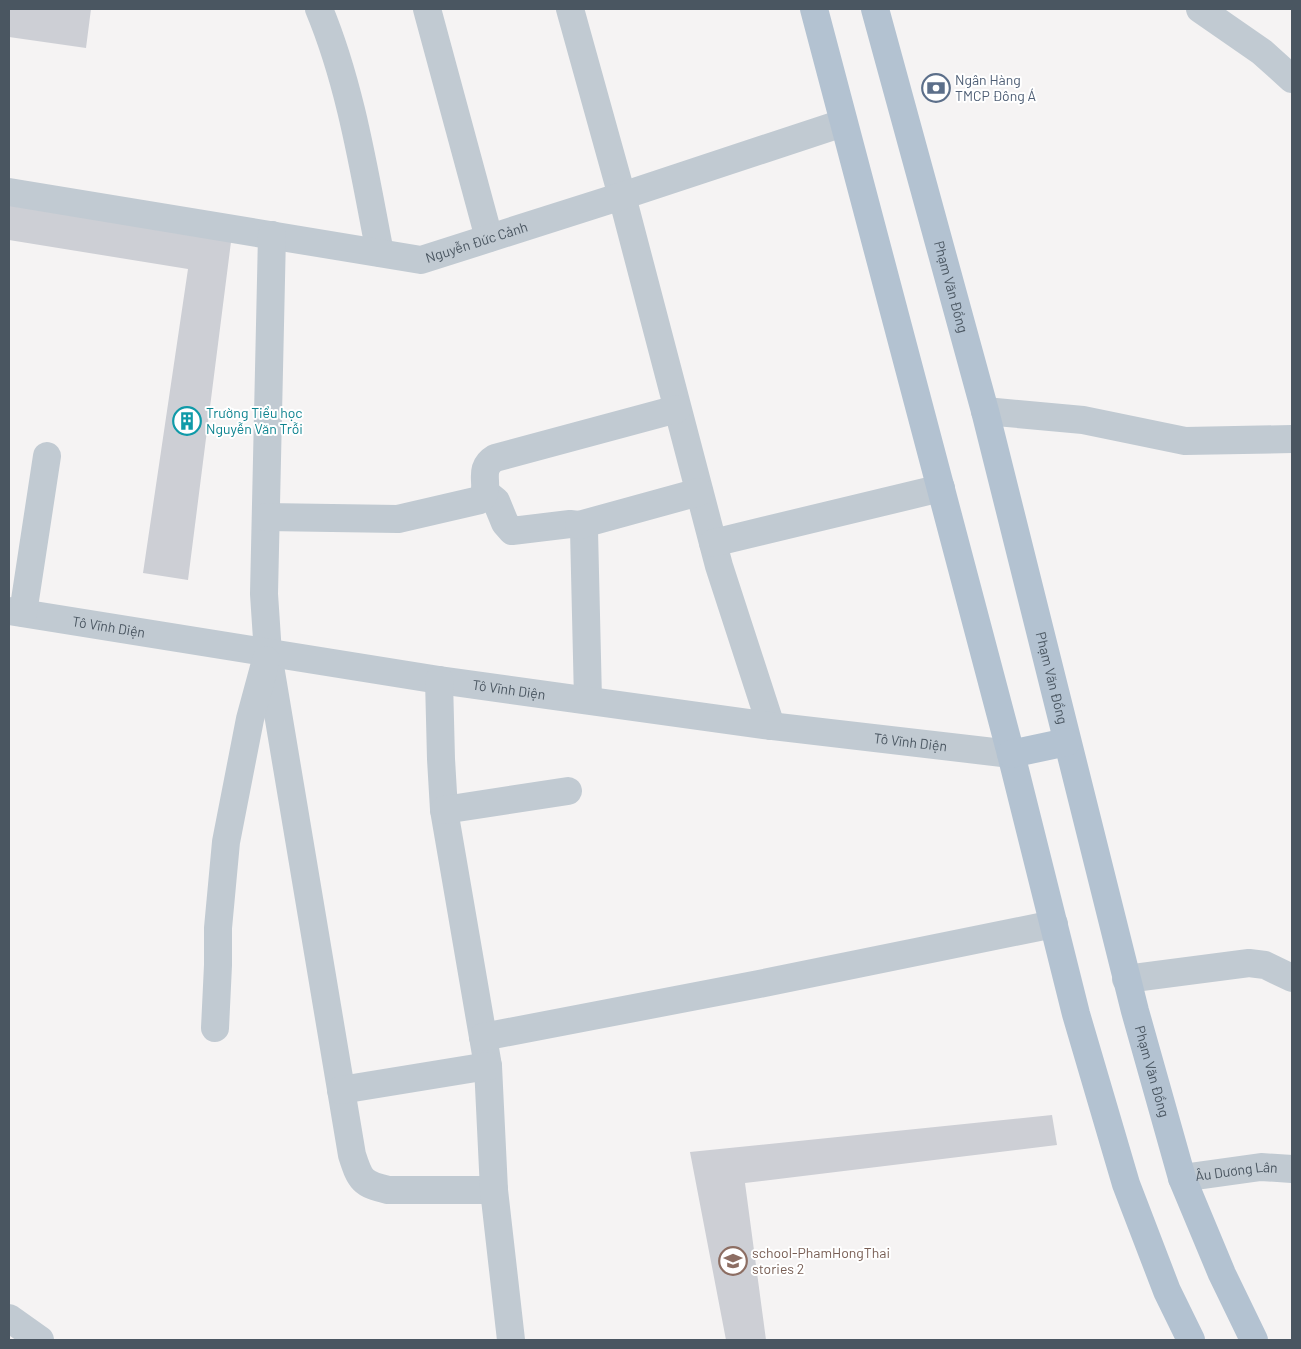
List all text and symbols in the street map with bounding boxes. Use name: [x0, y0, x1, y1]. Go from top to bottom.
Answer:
place label: Ngân Hàng TMCP Đông Á: [955, 71, 1036, 104]
bank icon: Ngân Hàng TMCP Đông Á: [921, 73, 951, 103]
street label: Nguyễn Đức Cảnh: [423, 218, 530, 266]
street label: Phạm Văn Đồng: [931, 239, 972, 335]
place label: Trường Tiểu học Nguyễn Văn Trỗi: [206, 404, 303, 437]
building icon: Trường Tiểu học Nguyễn Văn Trỗi: [172, 406, 202, 436]
street label: Tô Vĩnh Diện: [71, 612, 147, 641]
street label: Phạm Văn Đồng: [1033, 630, 1072, 726]
street label: Tô Vĩnh Diện: [471, 676, 547, 703]
street label: Tô Vĩnh Diện: [873, 729, 948, 754]
street label: Phạm Văn Đồng: [1131, 1023, 1173, 1119]
street label: Âu Dương Lân: [1194, 1158, 1278, 1184]
place label: school-PhamHongThai stories 2: [752, 1244, 890, 1277]
school or university icon: school-PhamHongThai stories 2: [718, 1246, 748, 1276]

